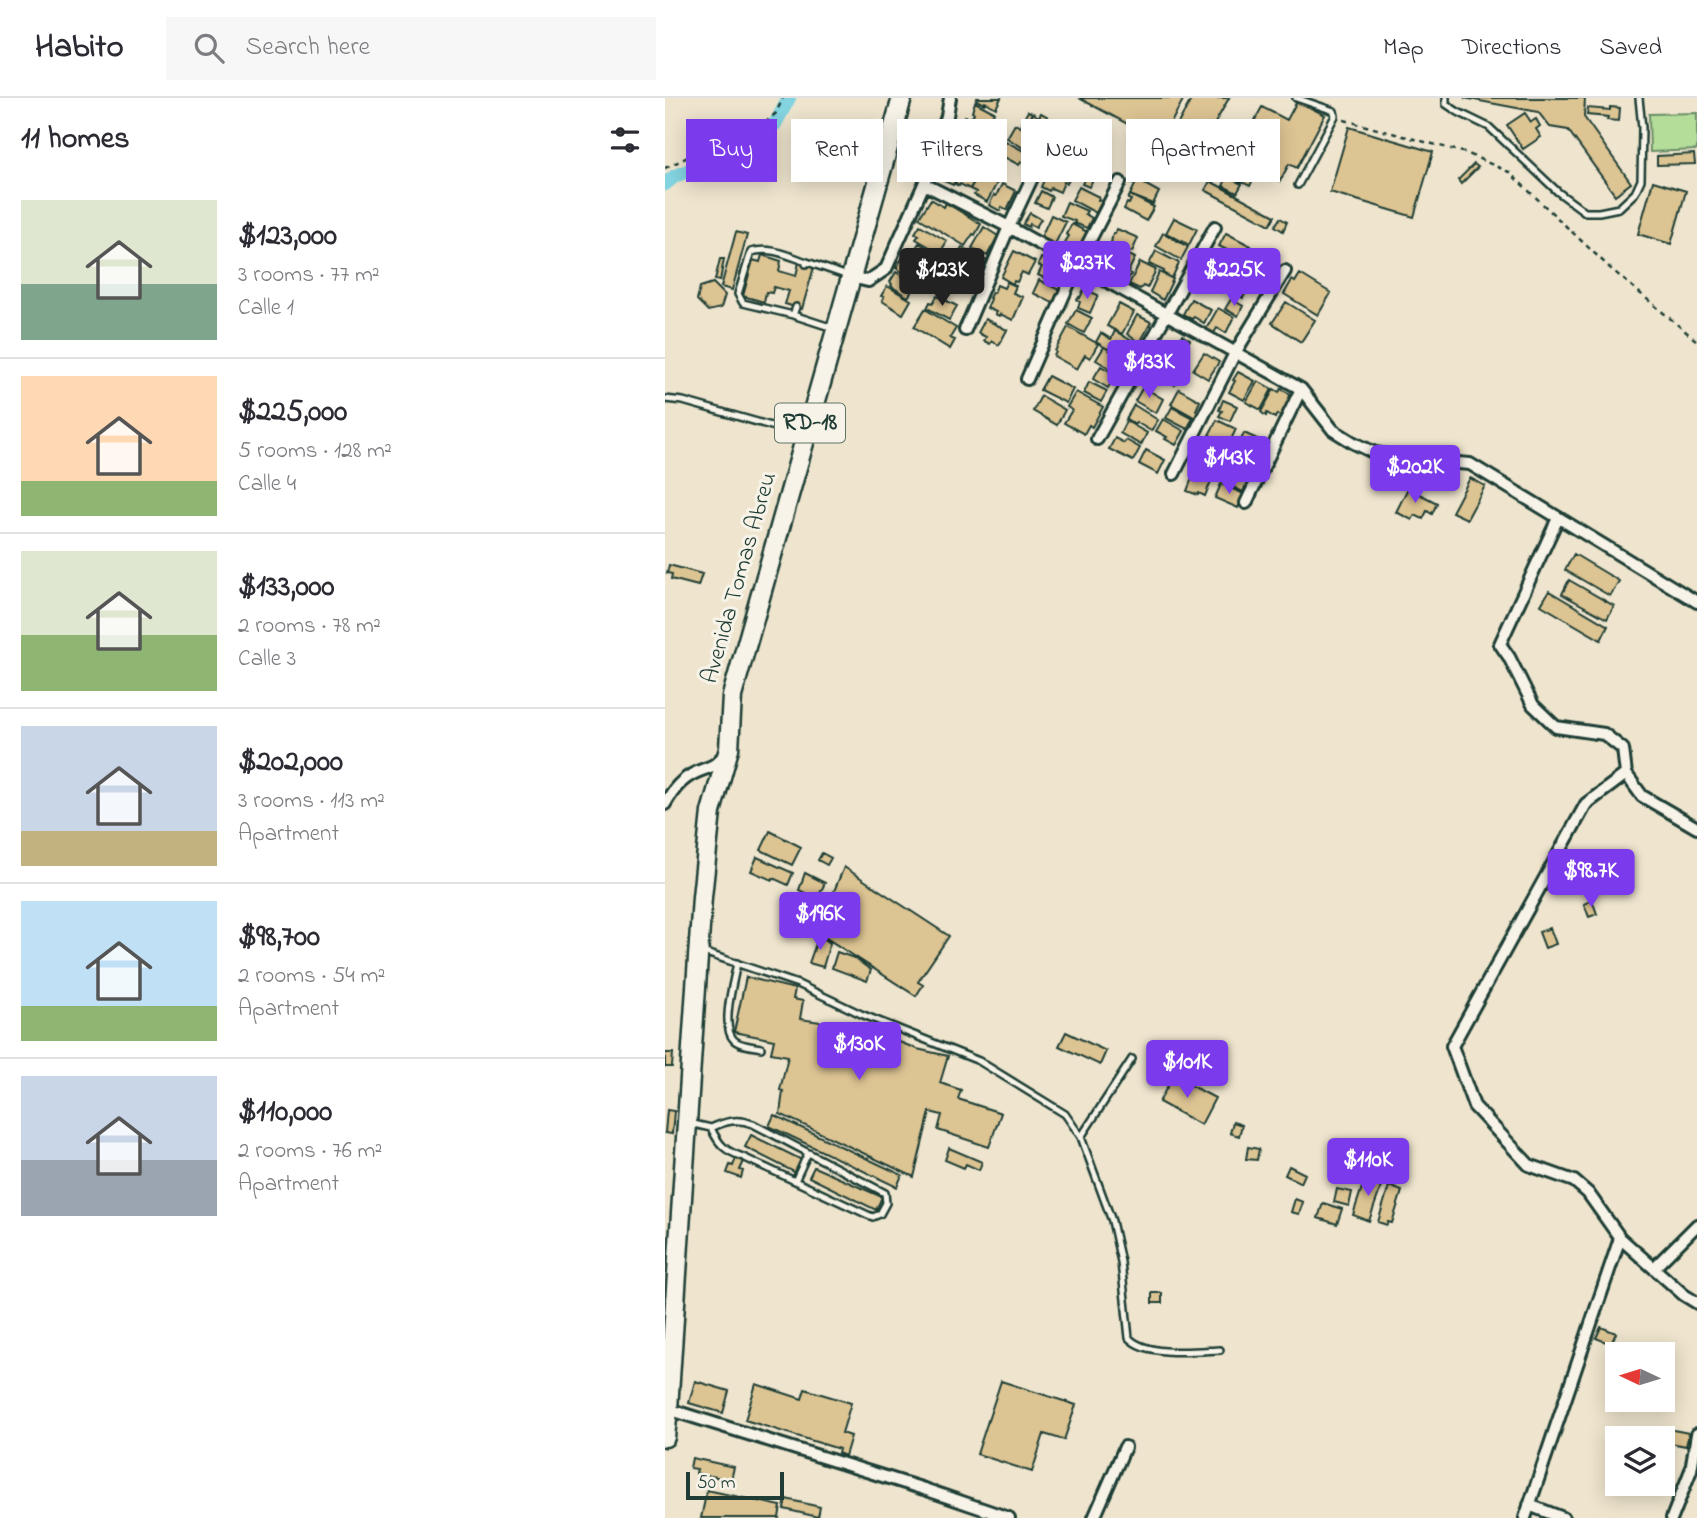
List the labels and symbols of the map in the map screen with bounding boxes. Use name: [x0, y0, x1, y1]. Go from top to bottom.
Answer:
pin: $237K: [1038, 242, 1136, 301]
pin: $123K: [893, 248, 991, 308]
pin: $225K: [1185, 248, 1283, 308]
pin: $133K: [1100, 341, 1198, 400]
road number: RD-18: [775, 404, 845, 442]
pin: $143K: [1180, 436, 1278, 496]
pin: $202K: [1366, 446, 1464, 505]
street label: Avenida Tomas Abreu: [693, 468, 787, 688]
pin: $98.7K: [1534, 850, 1648, 909]
pin: $196K: [771, 892, 869, 952]
pin: $130K: [810, 1023, 908, 1082]
pin: $101K: [1138, 1040, 1236, 1100]
pin: $110K: [1319, 1138, 1417, 1198]
north arrow: [1605, 1342, 1675, 1412]
scale bar: [686, 1469, 784, 1501]

